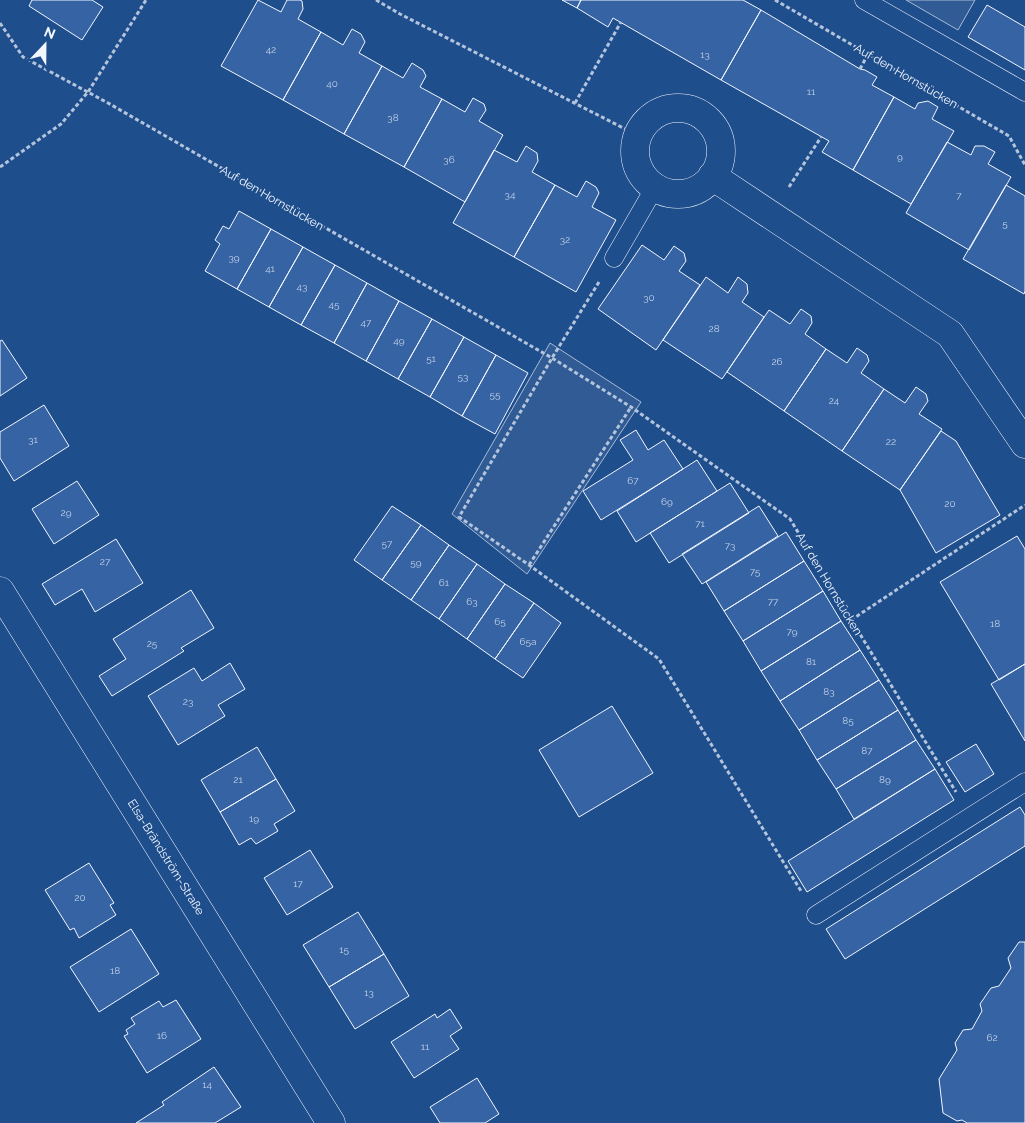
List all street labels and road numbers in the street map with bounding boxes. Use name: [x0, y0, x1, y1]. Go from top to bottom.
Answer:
street label: Auf den Hornstücken: [852, 41, 960, 111]
street label: Auf den Hornstücken: [218, 163, 326, 233]
street label: Auf den Hornstücken: [793, 530, 865, 638]
street label: Elsa-Brändström-Straße: [125, 797, 207, 917]

